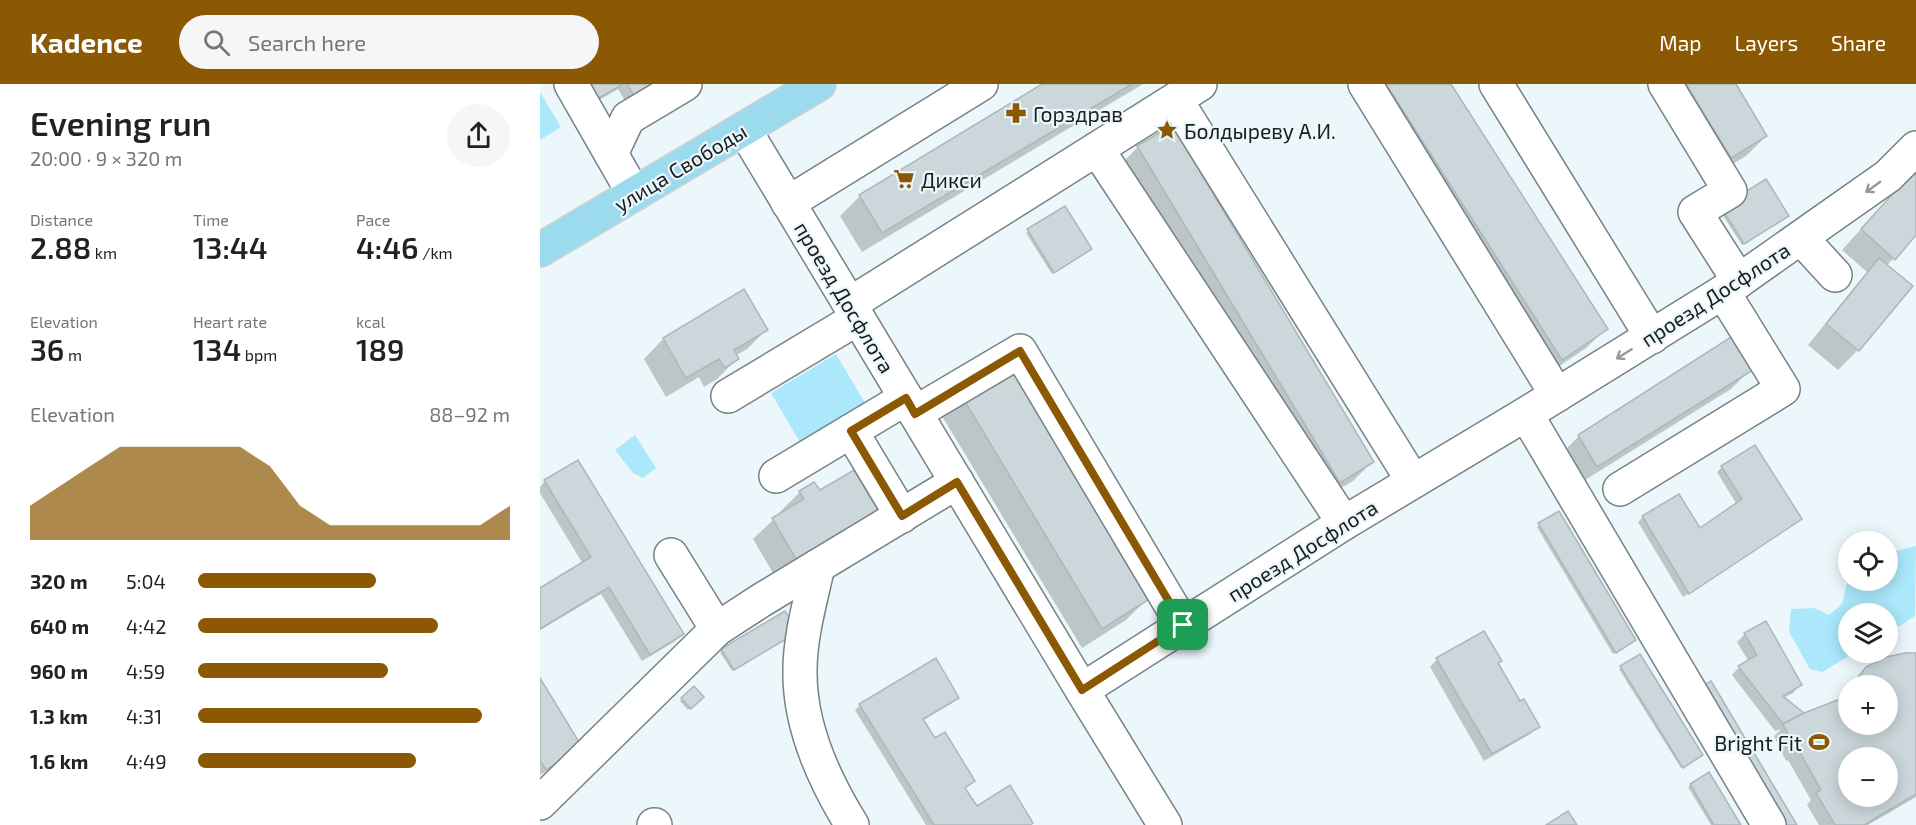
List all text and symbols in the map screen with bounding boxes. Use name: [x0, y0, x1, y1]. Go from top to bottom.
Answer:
search box: [179, 15, 599, 69]
text: Kadence: [30, 25, 143, 59]
icon: search: [200, 26, 233, 59]
text: Search here: [248, 29, 366, 55]
text: Map: [1659, 30, 1701, 55]
text: Layers: [1734, 30, 1798, 55]
text: Share: [1831, 30, 1886, 55]
pharmacy icon: Горздрав: [1004, 101, 1028, 125]
place label: Горздрав: [1033, 101, 1123, 126]
text: Evening run: [30, 103, 211, 143]
button: share: [447, 104, 510, 167]
street label: улица Свободы: [609, 118, 751, 217]
place icon: Болдыреву А.И.: [1155, 118, 1179, 142]
place label: Болдыреву А.И.: [1184, 118, 1336, 144]
text: 20:00 · 9 × 320 m: [30, 146, 182, 170]
supermarket icon: Дикси: [892, 167, 916, 191]
place label: Дикси: [921, 167, 982, 192]
one-way arrow: [1865, 181, 1881, 193]
text: Distance: [30, 210, 93, 229]
text: Time: [193, 210, 229, 229]
text: Pace: [356, 210, 390, 229]
street label: проезд Досфлота: [790, 217, 900, 377]
text: 2.88: [30, 229, 91, 265]
text: 13:44: [193, 229, 268, 265]
text: 4:46: [356, 229, 419, 265]
street label: проезд Досфлота: [1636, 237, 1794, 351]
text: km: [91, 243, 117, 262]
text: /km: [419, 243, 453, 262]
text: Elevation: [30, 312, 98, 331]
text: Heart rate: [193, 312, 267, 331]
text: kcal: [356, 312, 385, 331]
text: 36: [30, 331, 64, 367]
text: 134: [193, 331, 241, 367]
text: 189: [356, 331, 404, 367]
text: m: [64, 345, 82, 364]
text: bpm: [241, 345, 277, 364]
one-way arrow: [1616, 348, 1633, 360]
text: Elevation: [30, 402, 115, 426]
text: 88–92 m: [429, 402, 510, 426]
street label: проезд Досфлота: [1222, 494, 1382, 606]
map controls: [1838, 531, 1898, 807]
button: locate: [1838, 531, 1898, 591]
text: 320 m: [30, 569, 88, 593]
text: 5:04: [126, 569, 166, 593]
pin: [1157, 599, 1208, 650]
button: layers: [1838, 603, 1898, 663]
icon: arrive: [1166, 608, 1199, 641]
text: 640 m: [30, 614, 89, 638]
text: 4:42: [126, 614, 167, 638]
text: 960 m: [30, 659, 88, 683]
text: 4:59: [126, 659, 165, 683]
button: +: [1838, 675, 1898, 735]
text: 1.3 km: [30, 704, 88, 728]
text: 4:31: [126, 704, 162, 728]
place label: Bright Fit: [1714, 730, 1802, 755]
sports icon: Bright Fit: [1807, 730, 1831, 754]
button: −: [1838, 747, 1898, 807]
text: 1.6 km: [30, 749, 88, 773]
text: 4:49: [126, 749, 167, 773]

